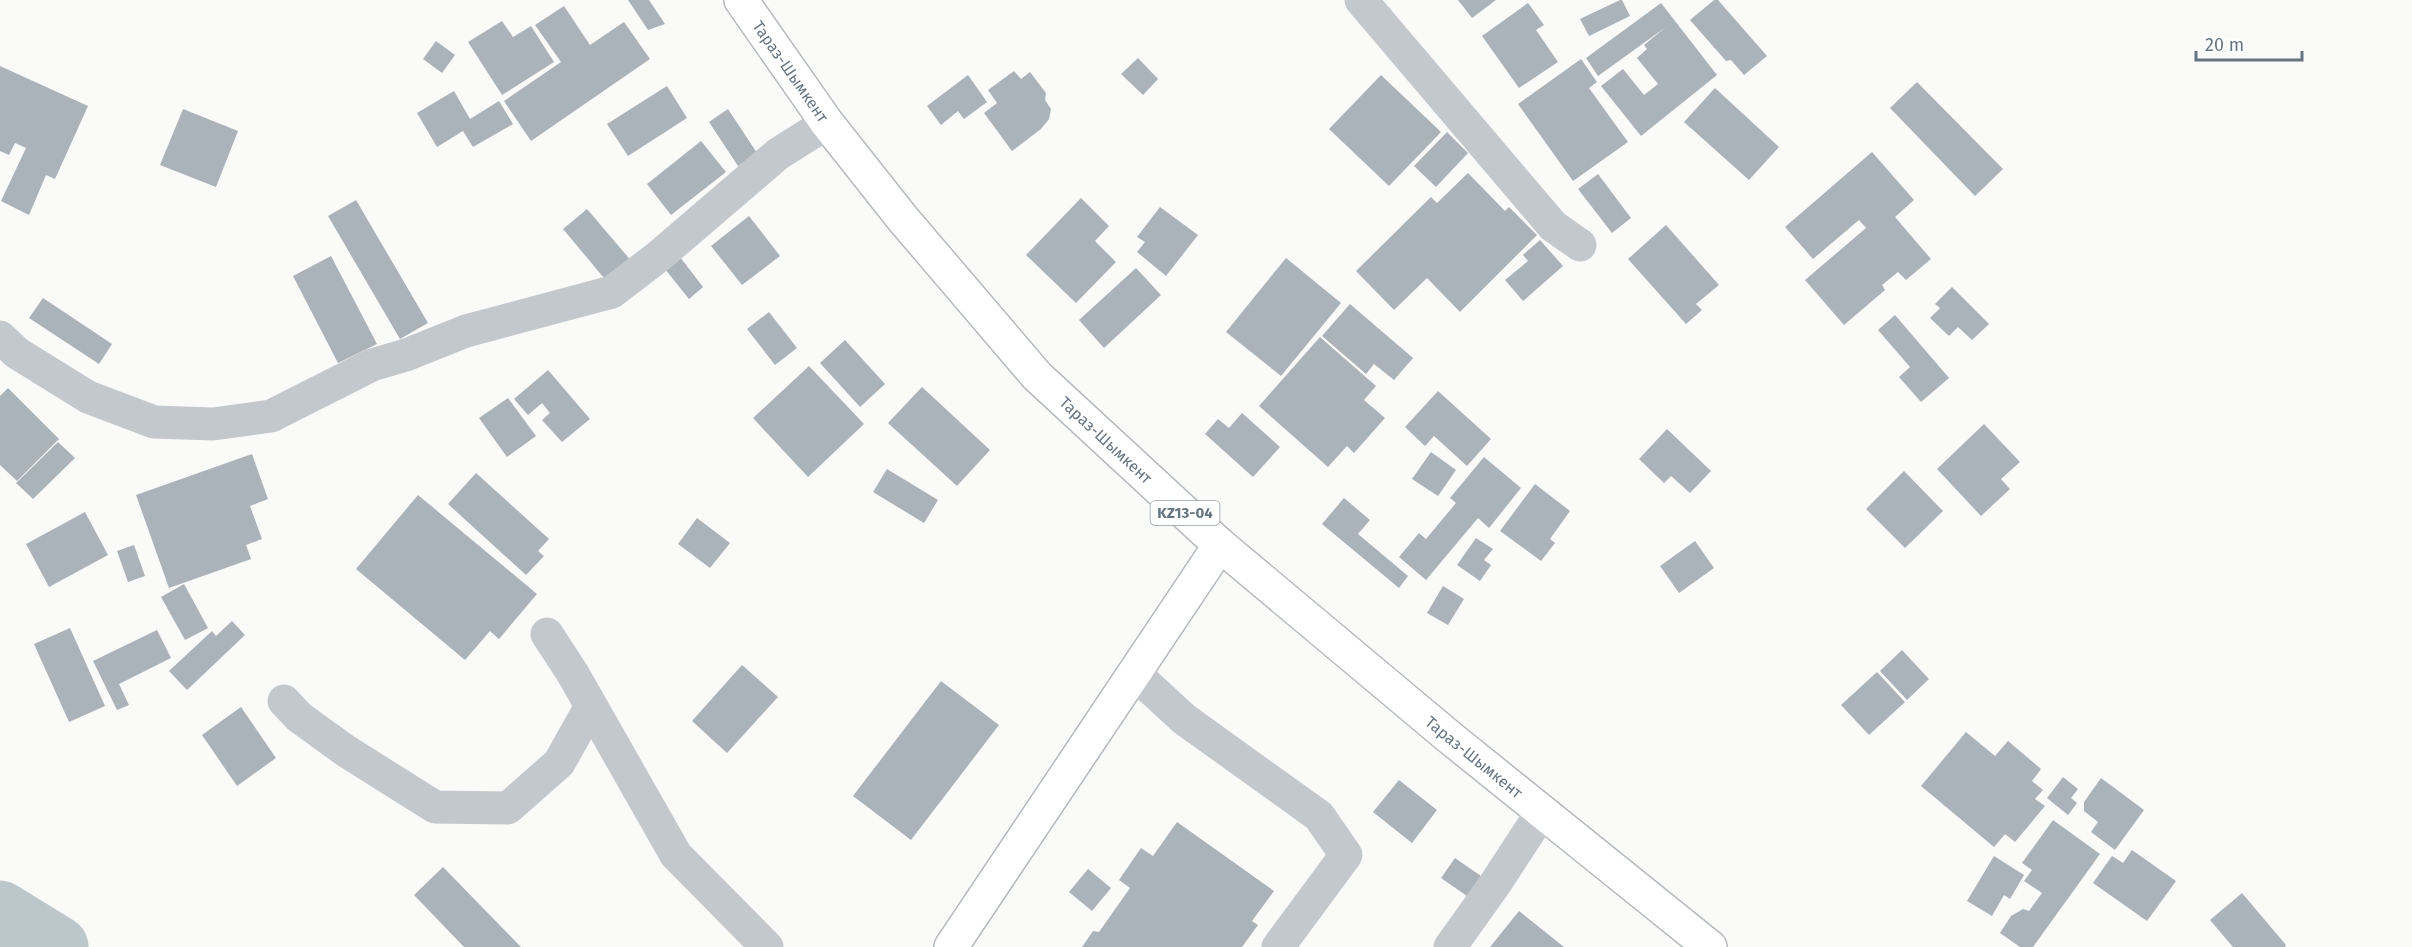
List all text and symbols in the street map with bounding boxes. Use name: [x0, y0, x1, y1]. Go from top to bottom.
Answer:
street label: Тараз-Шымкент: [748, 17, 833, 127]
scale bar: [2196, 24, 2302, 62]
text: 20 m: [2205, 34, 2244, 56]
street label: Тараз-Шымкент: [1055, 393, 1157, 488]
road number: KZ13-04: [1150, 501, 1220, 525]
street label: Тараз-Шымкент: [1421, 712, 1527, 803]

